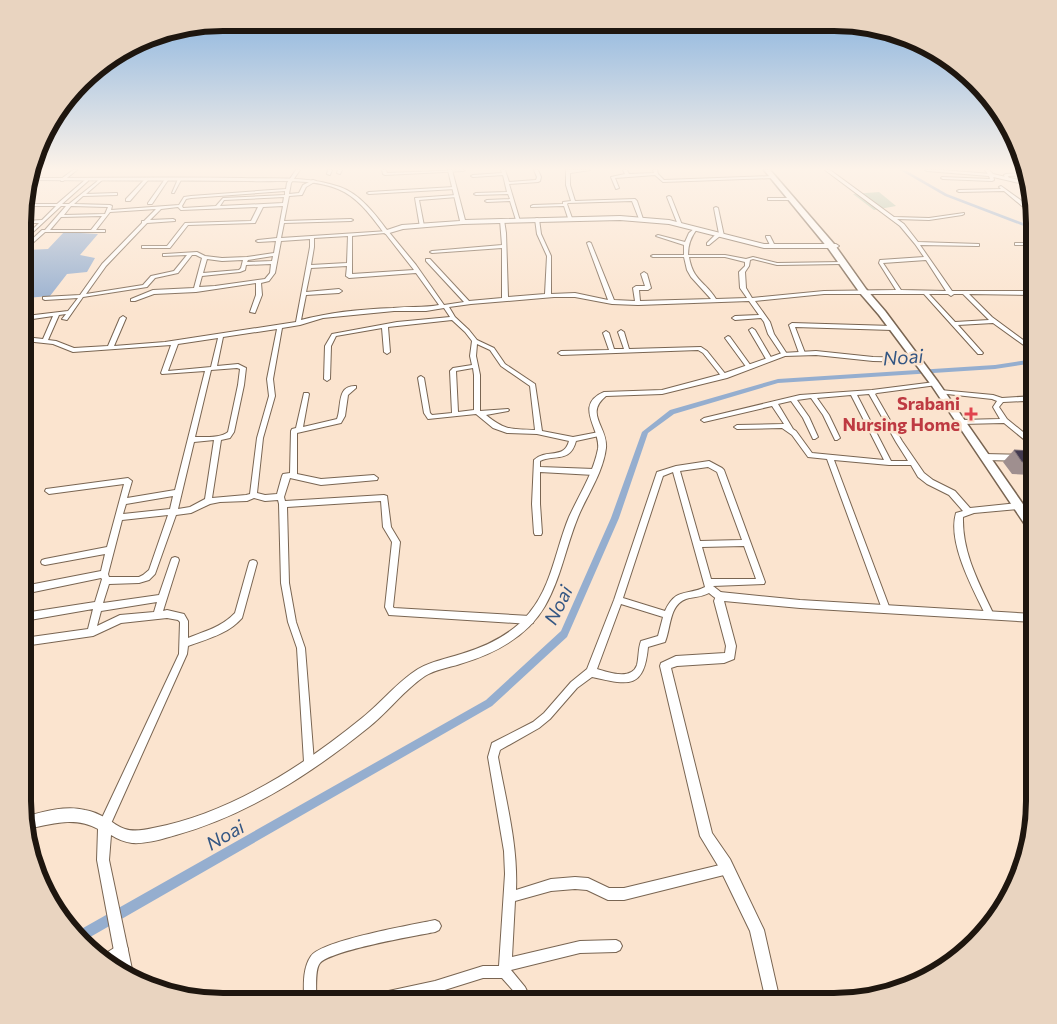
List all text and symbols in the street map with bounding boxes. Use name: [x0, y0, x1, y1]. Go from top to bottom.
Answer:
water label: Noai: [882, 344, 925, 369]
place label: Srabani Nursing Home: [842, 392, 960, 435]
marker: Srabani Nursing Home: [964, 407, 978, 421]
water label: Noai: [538, 581, 577, 628]
water label: Noai: [201, 814, 249, 855]

